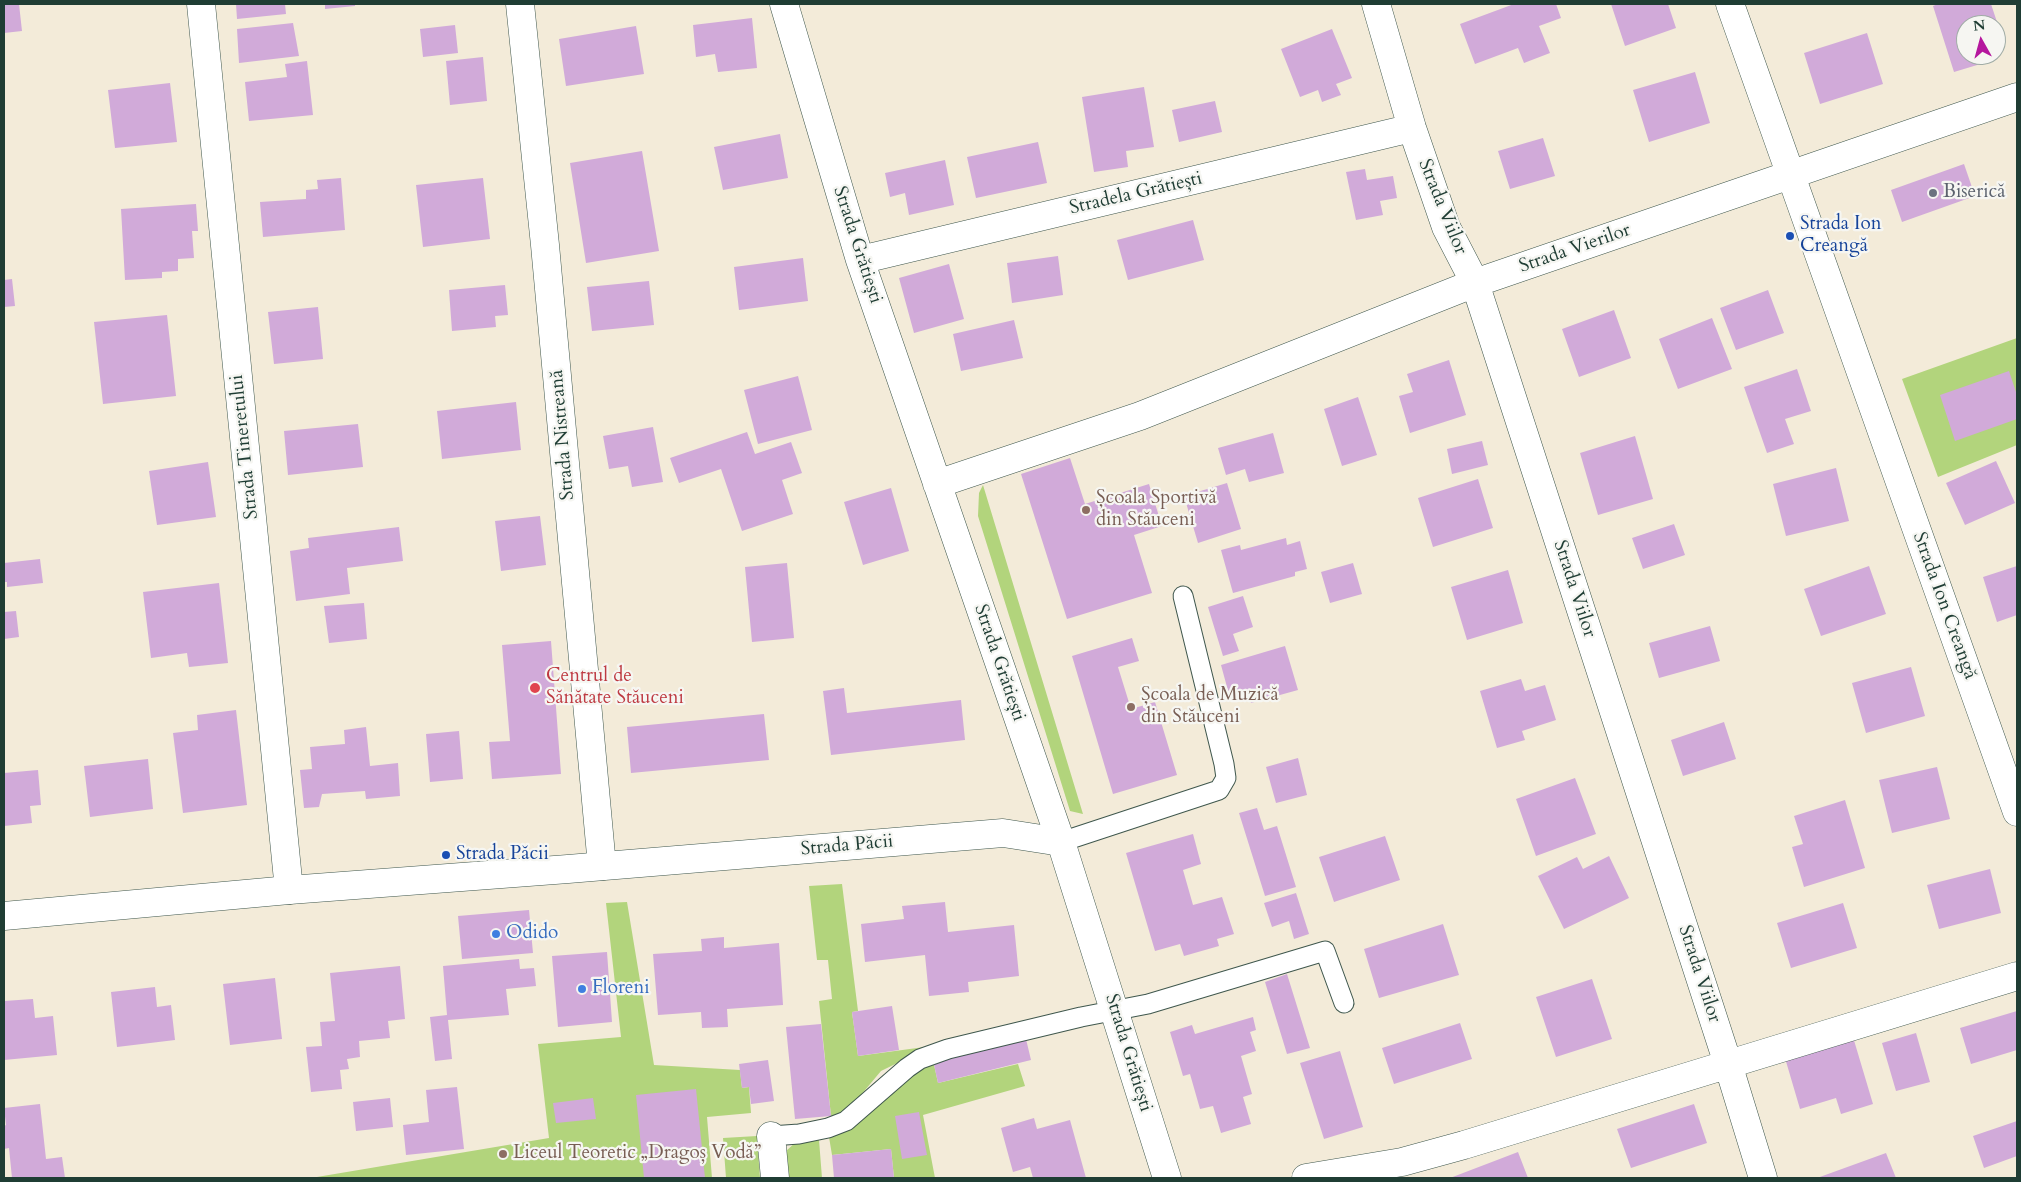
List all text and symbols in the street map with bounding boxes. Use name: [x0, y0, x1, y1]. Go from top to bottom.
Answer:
north arrow: [1956, 15, 2006, 65]
text: N: [1972, 15, 1986, 36]
street label: Strada Viilor: [1413, 156, 1471, 258]
street label: Stradela Grătiești: [1068, 168, 1204, 220]
place label: Biserică: [1943, 182, 2005, 204]
street label: Strada Grătiești: [827, 184, 887, 306]
marker: Biserică: [1927, 187, 1939, 199]
place label: Strada Ion Creangă: [1800, 214, 1882, 258]
street label: Strada Vierilor: [1516, 219, 1634, 279]
marker: Strada Ion Creangă: [1784, 230, 1796, 242]
street label: Strada Nistreană: [546, 369, 580, 501]
street label: Strada Tineretului: [226, 374, 264, 520]
place label: Școala Sportivă din Stăuceni: [1096, 488, 1217, 532]
marker: Școala Sportivă din Stăuceni: [1080, 504, 1092, 516]
street label: Strada Ion Creangă: [1907, 529, 1981, 683]
street label: Strada Viilor: [1548, 538, 1600, 640]
street label: Strada Grătiești: [968, 602, 1030, 724]
place label: Centrul de Sănătate Stăuceni: [546, 666, 684, 710]
marker: Centrul de Sănătate Stăuceni: [528, 681, 542, 695]
place label: Școala de Muzică din Stăuceni: [1141, 685, 1279, 729]
marker: Școala de Muzică din Stăuceni: [1125, 701, 1137, 713]
street label: Strada Păcii: [800, 831, 894, 861]
place label: Strada Păcii: [456, 844, 549, 866]
marker: Strada Păcii: [440, 849, 452, 861]
place label: Odido: [506, 923, 558, 945]
street label: Strada Viilor: [1673, 923, 1725, 1025]
marker: Odido: [490, 928, 502, 940]
place label: Floreni: [592, 978, 650, 1000]
marker: Floreni: [576, 983, 588, 995]
street label: Strada Grătiești: [1099, 991, 1157, 1115]
place label: Liceul Teoretic „Dragoș Vodă”: [513, 1143, 761, 1165]
marker: Liceul Teoretic „Dragoș Vodă”: [497, 1148, 509, 1160]

